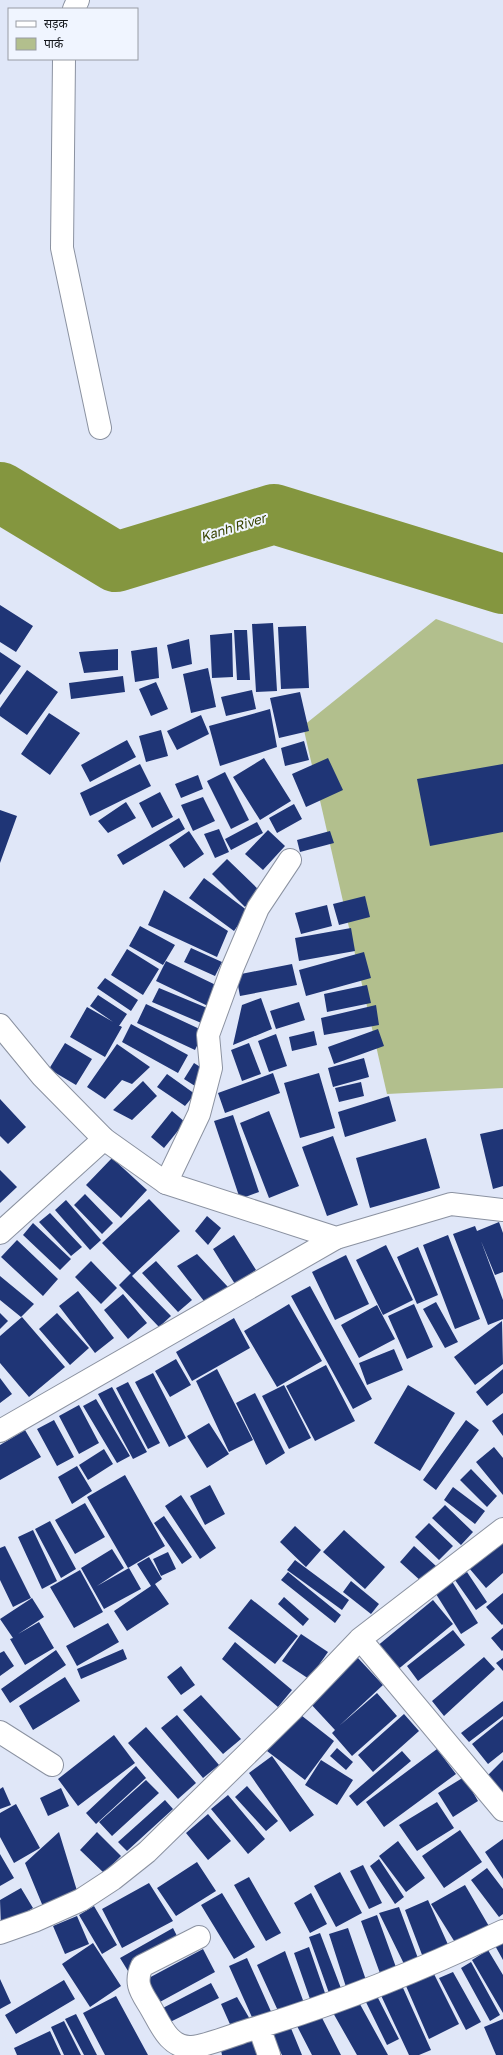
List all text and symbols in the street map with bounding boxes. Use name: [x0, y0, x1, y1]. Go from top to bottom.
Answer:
legend: [8, 8, 138, 60]
text: सड़क: [44, 16, 69, 31]
text: पार्क: [44, 36, 64, 51]
water label: Kanh River: [198, 509, 269, 545]

